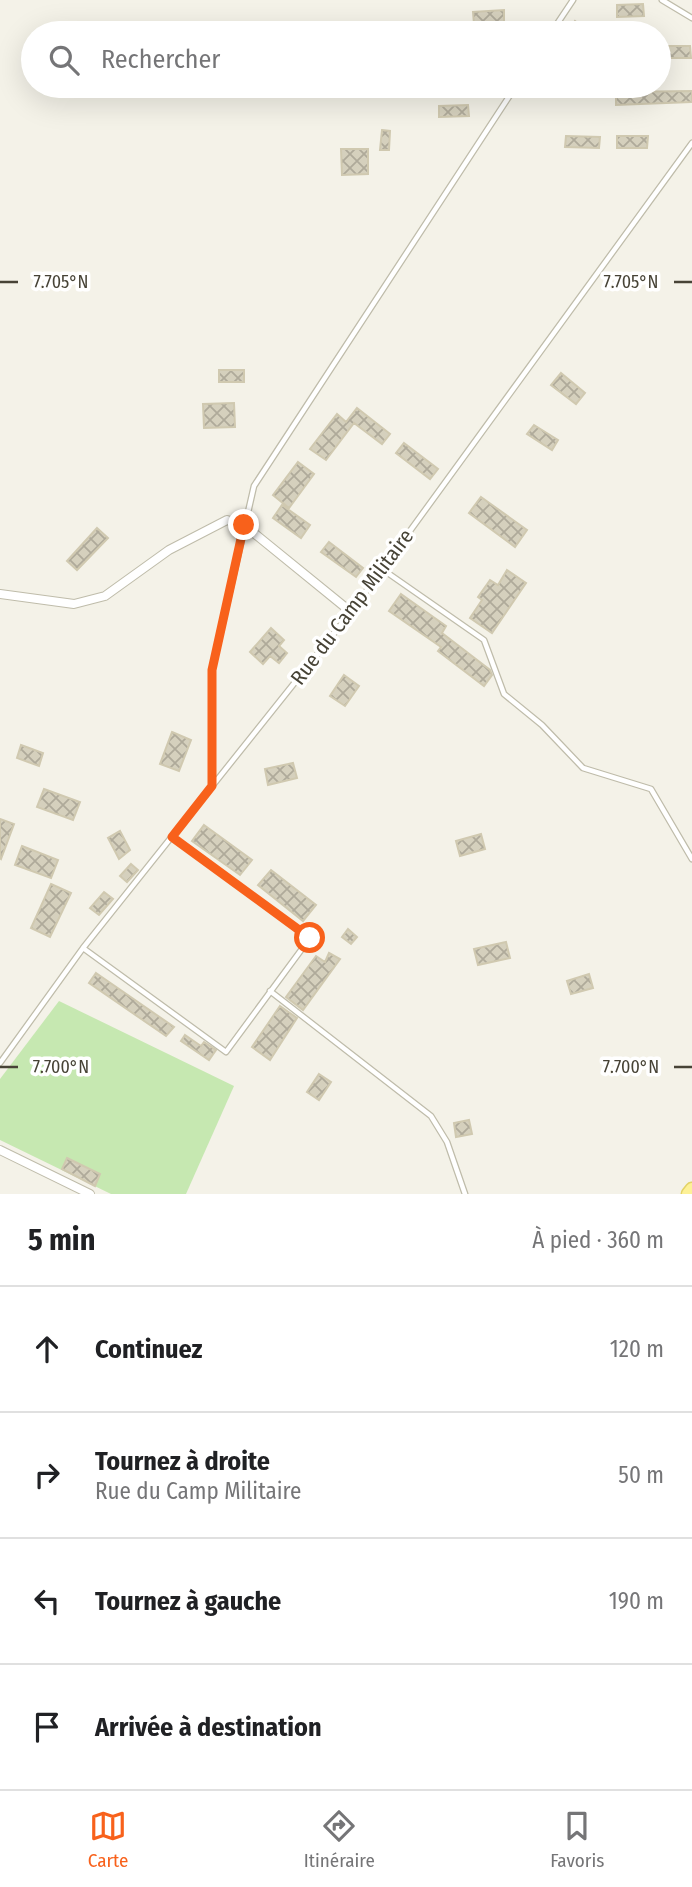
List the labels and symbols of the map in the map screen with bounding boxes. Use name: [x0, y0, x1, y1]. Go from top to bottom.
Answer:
text: 7.705°N: [33, 271, 89, 293]
text: 7.705°N: [603, 271, 659, 293]
route end: [228, 509, 259, 540]
street label: Rue du Camp Militaire: [285, 524, 419, 690]
route start: [294, 922, 325, 953]
text: 7.700°N: [33, 1056, 89, 1078]
text: 7.700°N: [603, 1056, 659, 1078]

